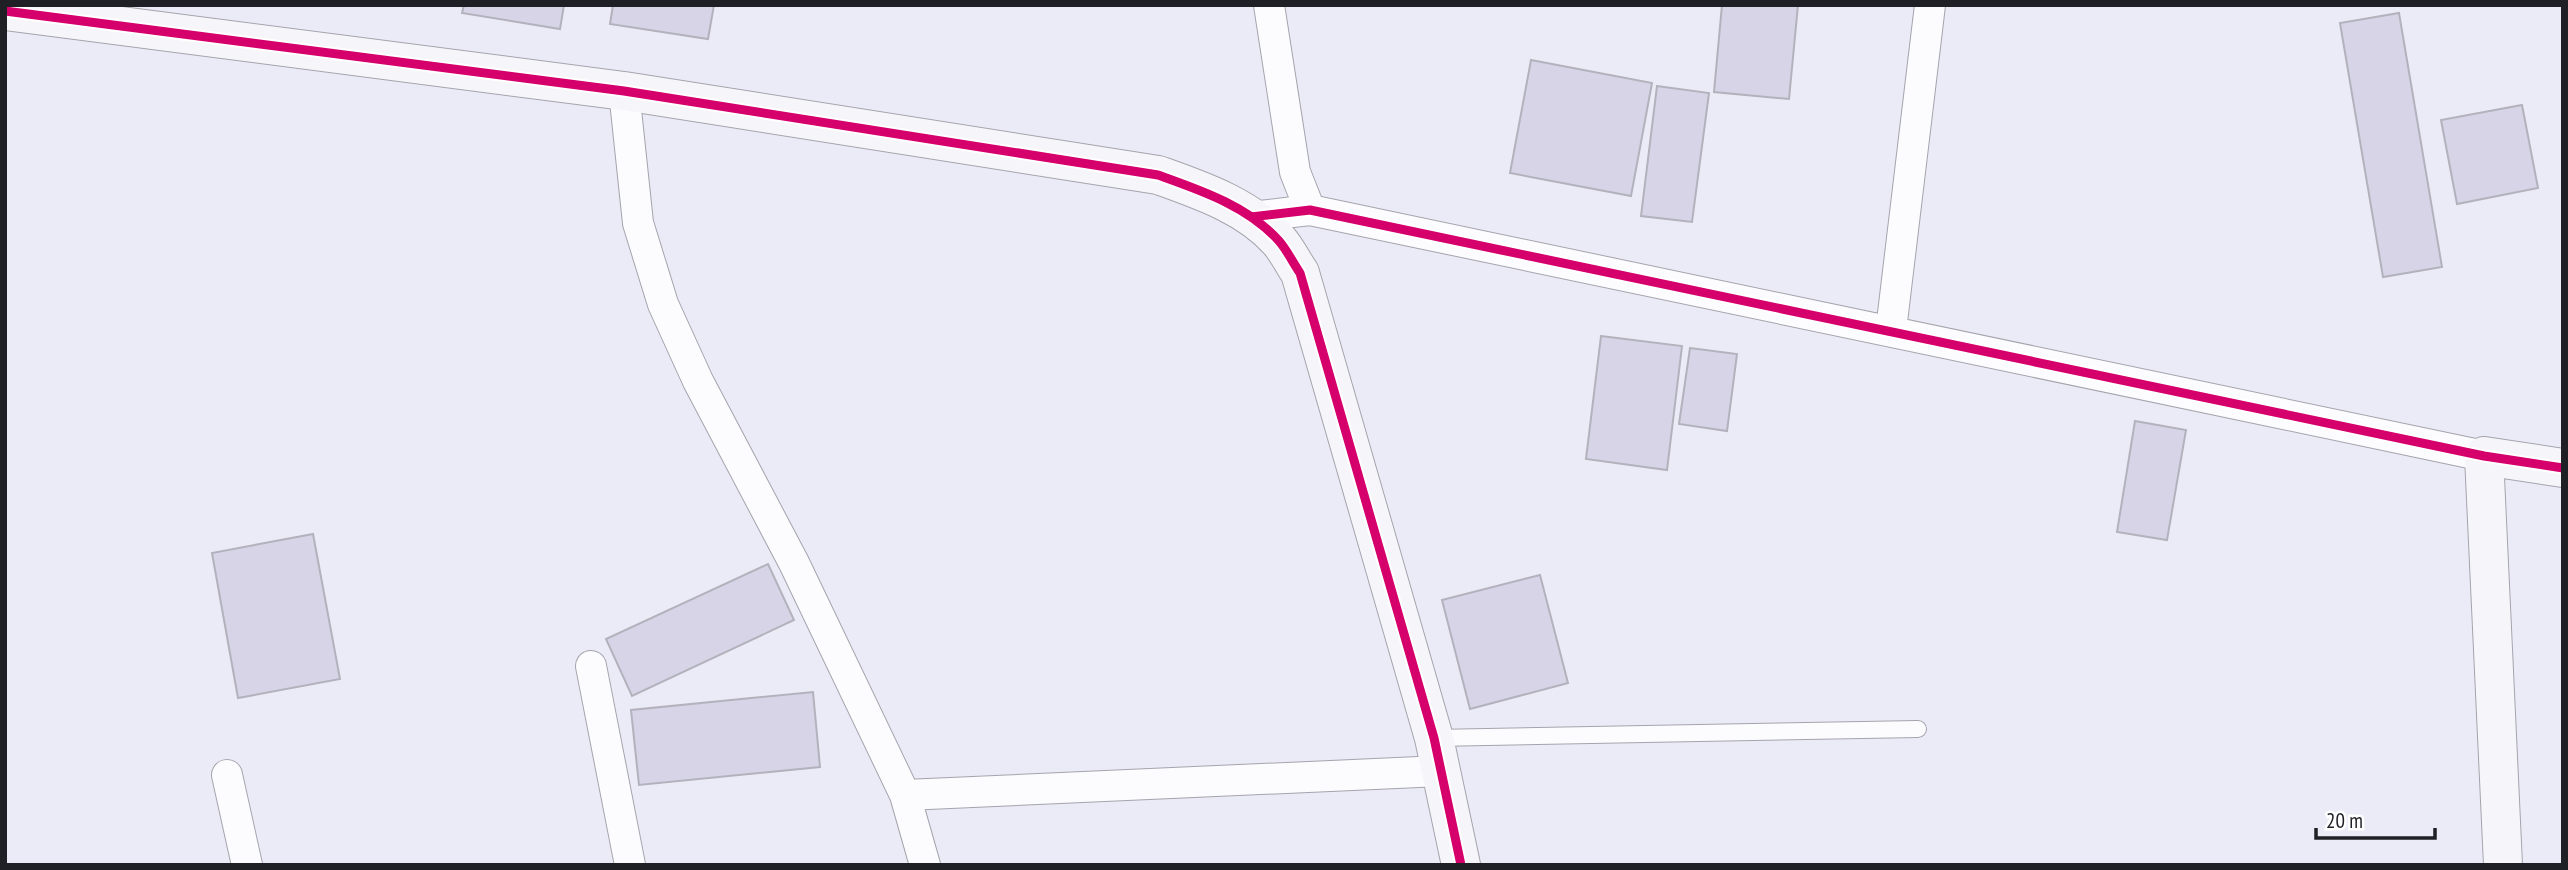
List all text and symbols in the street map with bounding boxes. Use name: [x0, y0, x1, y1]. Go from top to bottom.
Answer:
scale bar: [2316, 796, 2435, 840]
text: 20 m: [2326, 807, 2363, 834]

